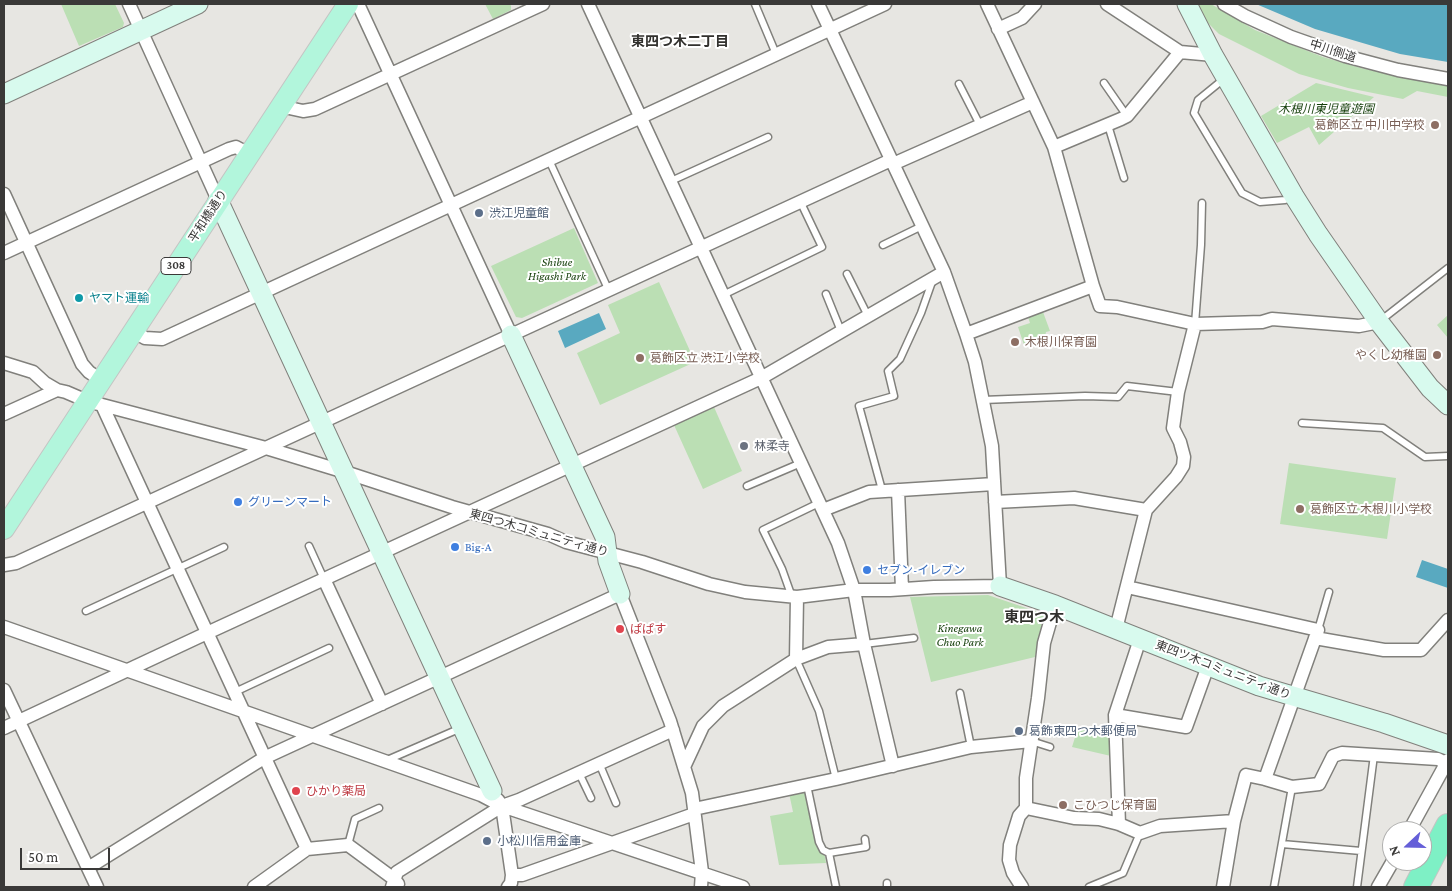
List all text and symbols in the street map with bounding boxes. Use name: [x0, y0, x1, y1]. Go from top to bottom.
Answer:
district label: 東四つ木二丁目: [631, 34, 729, 50]
street label: 中川側道: [1308, 37, 1358, 65]
park label: 木根川東児童遊園: [1278, 102, 1374, 116]
place label: 葛飾区立 中川中学校: [1315, 118, 1425, 132]
marker: 葛飾区立 中川中学校: [1429, 119, 1441, 131]
street label: 平和橋通り: [186, 187, 230, 245]
place label: 渋江児童館: [489, 206, 549, 220]
marker: 渋江児童館: [473, 207, 485, 219]
park label: Shibue Higashi Park: [528, 255, 586, 283]
road number: 308: [161, 258, 191, 274]
place label: ヤマト運輸: [89, 291, 149, 305]
marker: ヤマト運輸: [73, 292, 85, 304]
place label: 木根川保育園: [1025, 335, 1097, 349]
marker: 木根川保育園: [1009, 336, 1021, 348]
place label: やくし幼稚園: [1355, 348, 1427, 362]
marker: やくし幼稚園: [1431, 349, 1443, 361]
place label: 葛飾区立 渋江小学校: [650, 351, 760, 365]
marker: 葛飾区立 渋江小学校: [634, 352, 646, 364]
place label: 林柔寺: [754, 439, 790, 453]
marker: 林柔寺: [738, 440, 750, 452]
place label: グリーンマート: [248, 495, 332, 509]
marker: グリーンマート: [232, 496, 244, 508]
place label: 葛飾区立 木根川小学校: [1310, 502, 1432, 516]
marker: 葛飾区立 木根川小学校: [1294, 503, 1306, 515]
street label: 東四つ木コミュニティ通り: [468, 506, 610, 560]
place label: Big-A: [465, 540, 492, 554]
marker: Big-A: [449, 541, 461, 553]
place label: セブン-イレブン: [877, 563, 965, 577]
marker: セブン-イレブン: [861, 564, 873, 576]
district label: 東四つ木: [1004, 608, 1064, 626]
park label: Kinegawa Chuo Park: [936, 621, 984, 649]
place label: ぱぱす: [630, 622, 666, 636]
marker: ぱぱす: [614, 623, 626, 635]
street label: 東四ツ木コミュニティ通り: [1153, 637, 1293, 703]
place label: 葛飾東四つ木郵便局: [1029, 724, 1137, 738]
marker: 葛飾東四つ木郵便局: [1013, 725, 1025, 737]
place label: ひかり薬局: [306, 784, 366, 798]
marker: ひかり薬局: [290, 785, 302, 797]
place label: こひつじ保育園: [1073, 798, 1157, 812]
marker: こひつじ保育園: [1057, 799, 1069, 811]
north arrow: [1382, 821, 1432, 871]
place label: 小松川信用金庫: [497, 834, 581, 848]
marker: 小松川信用金庫: [481, 835, 493, 847]
scale bar: [22, 838, 112, 870]
text: N: [1385, 844, 1403, 858]
text: 50 m: [28, 849, 58, 865]

